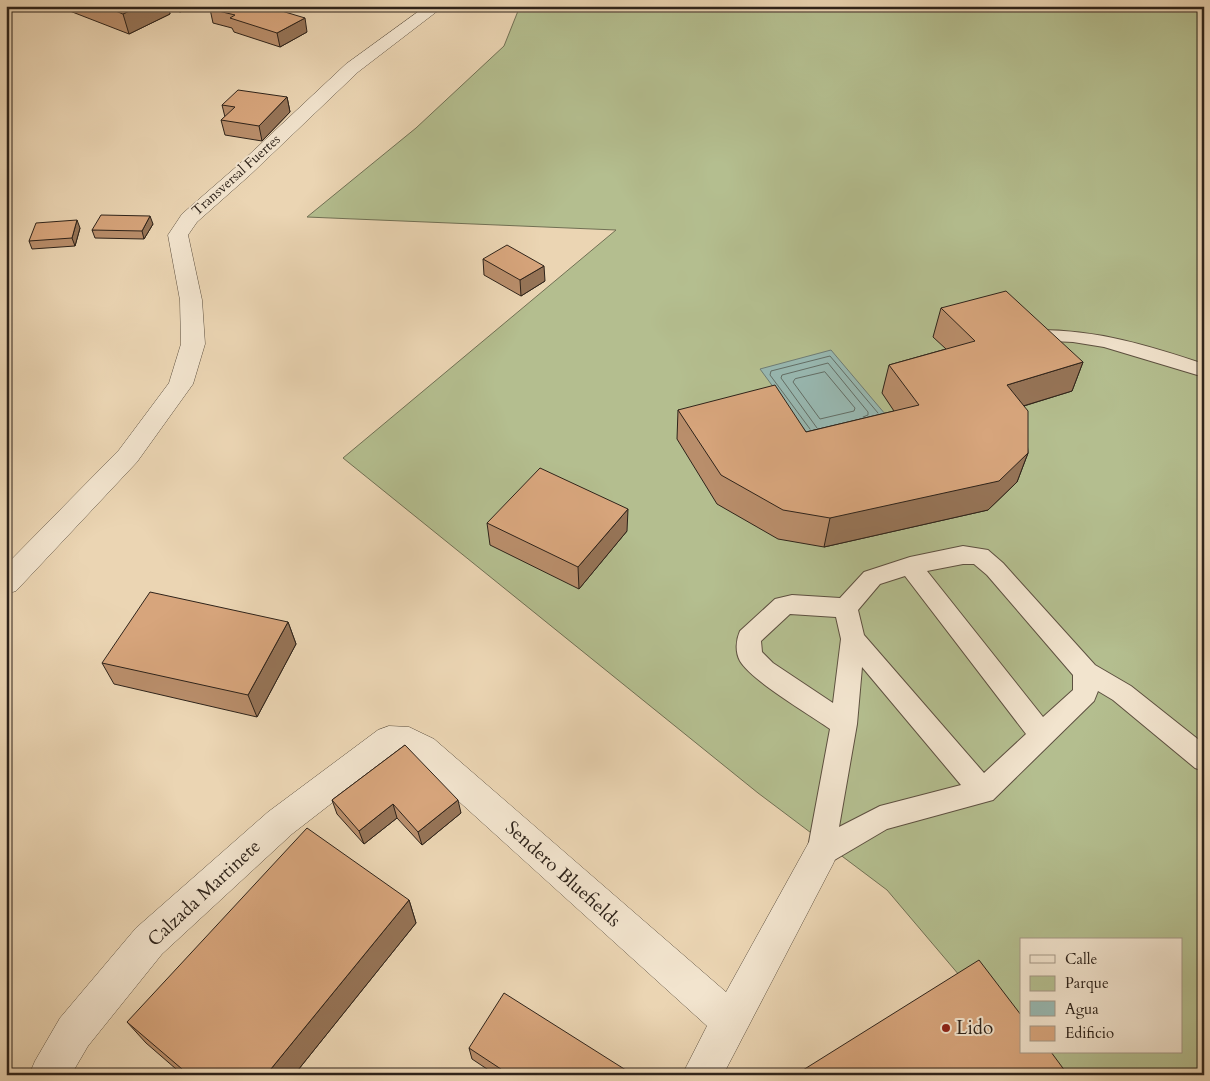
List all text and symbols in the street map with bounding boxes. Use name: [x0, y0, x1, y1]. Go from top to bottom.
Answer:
street label: Transversal Fuertes: [188, 130, 285, 220]
street label: Sendero Bluefields: [500, 815, 626, 933]
street label: Calzada Martinete: [142, 834, 266, 952]
legend: [1020, 938, 1182, 1054]
text: Calle: [1065, 949, 1098, 969]
text: Parque: [1065, 973, 1109, 993]
text: Agua: [1065, 999, 1099, 1019]
place label: Lido: [956, 1015, 993, 1041]
marker: Lido: [940, 1022, 952, 1034]
text: Edificio: [1065, 1023, 1114, 1043]

